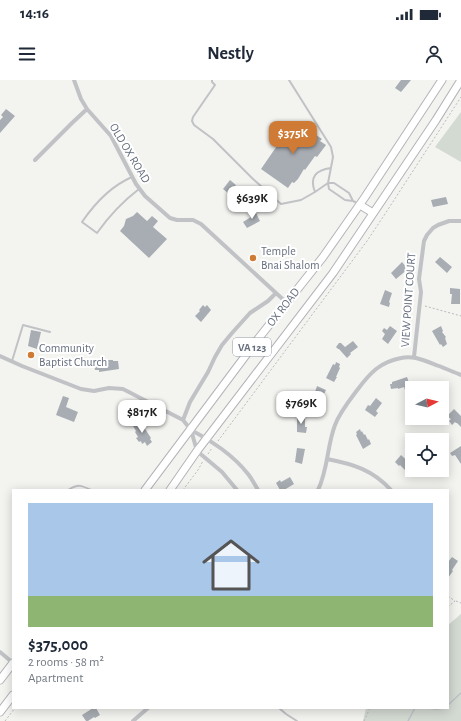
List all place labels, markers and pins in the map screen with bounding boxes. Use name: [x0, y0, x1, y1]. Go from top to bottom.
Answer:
pin: $375K: [265, 121, 321, 155]
pin: $639K: [224, 186, 280, 220]
place label: Temple Bnai Shalom: [261, 245, 320, 271]
marker: Temple Bnai Shalom: [248, 253, 258, 263]
place label: Community Baptist Church: [39, 342, 107, 368]
marker: Community Baptist Church: [26, 350, 36, 360]
pin: $769K: [273, 391, 329, 425]
pin: $817K: [114, 400, 170, 434]

